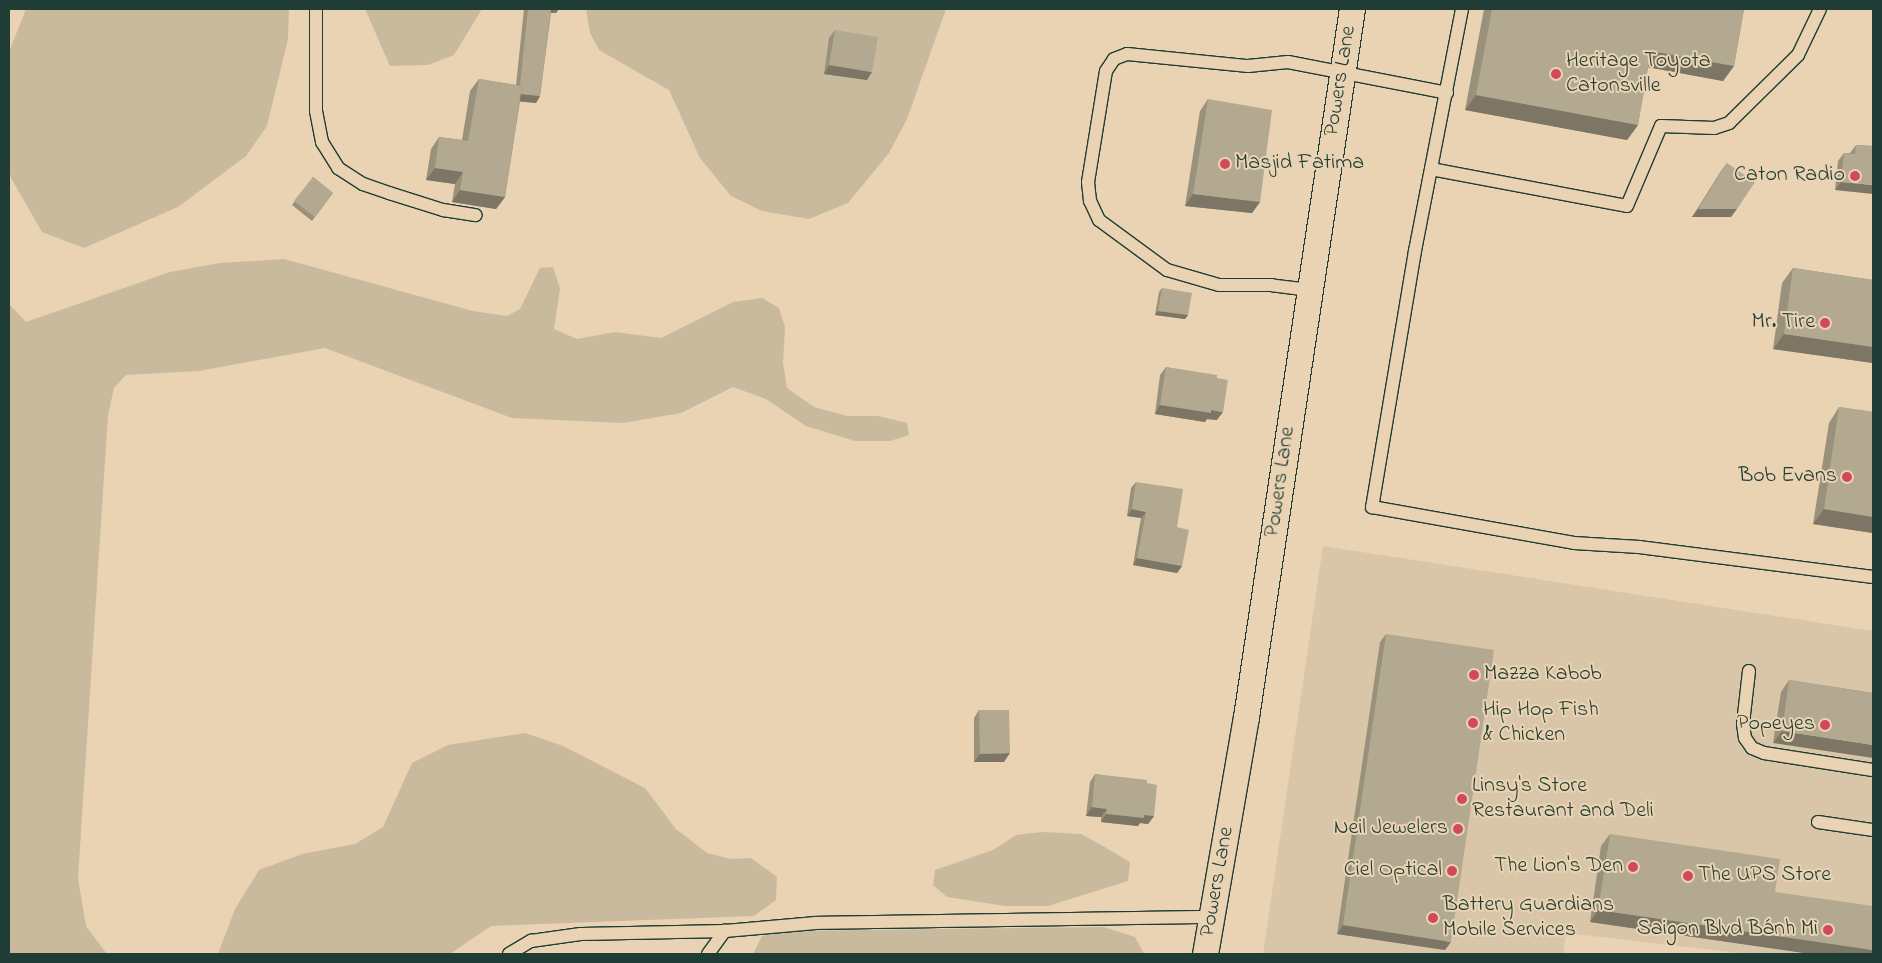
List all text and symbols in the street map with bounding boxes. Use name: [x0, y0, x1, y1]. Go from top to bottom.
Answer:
street label: Powers Lane: [1319, 24, 1363, 138]
place label: Heritage Toyota Catonsville: [1566, 48, 1711, 100]
marker: Heritage Toyota Catonsville: [1550, 68, 1562, 80]
place label: Masjid Fatima: [1235, 151, 1364, 177]
marker: Masjid Fatima: [1219, 158, 1231, 170]
place label: Caton Radio: [1734, 163, 1845, 189]
marker: Caton Radio: [1849, 170, 1861, 182]
place label: Mr. Tire: [1752, 310, 1815, 336]
marker: Mr. Tire: [1819, 317, 1831, 329]
street label: Powers Lane: [1260, 425, 1302, 539]
place label: Bob Evans: [1739, 464, 1837, 490]
marker: Bob Evans: [1841, 471, 1853, 483]
place label: Mazza Kabob: [1484, 662, 1602, 688]
marker: Mazza Kabob: [1468, 669, 1480, 681]
place label: Hip Hop Fish & Chicken: [1483, 697, 1599, 748]
place label: Popeyes: [1737, 712, 1815, 738]
marker: Hip Hop Fish & Chicken: [1467, 717, 1479, 729]
marker: Popeyes: [1819, 719, 1831, 731]
place label: Linsy's Store Restaurant and Deli: [1472, 773, 1654, 824]
marker: Linsy's Store Restaurant and Deli: [1456, 793, 1468, 805]
place label: Neil Jewelers: [1334, 816, 1448, 842]
marker: Neil Jewelers: [1452, 823, 1464, 835]
street label: Powers Lane: [1195, 825, 1241, 939]
place label: The Lion's Den: [1494, 854, 1623, 880]
place label: Ciel Optical: [1344, 858, 1442, 884]
marker: The Lion's Den: [1627, 861, 1639, 873]
place label: The UPS Store: [1698, 863, 1831, 889]
marker: Ciel Optical: [1446, 865, 1458, 877]
marker: The UPS Store: [1682, 870, 1694, 882]
place label: Battery Guardians Mobile Services: [1443, 892, 1614, 944]
marker: Battery Guardians Mobile Services: [1427, 912, 1439, 924]
place label: Saigon Blvd Bánh Mì: [1637, 917, 1818, 943]
marker: Saigon Blvd Bánh Mì: [1822, 924, 1834, 936]

